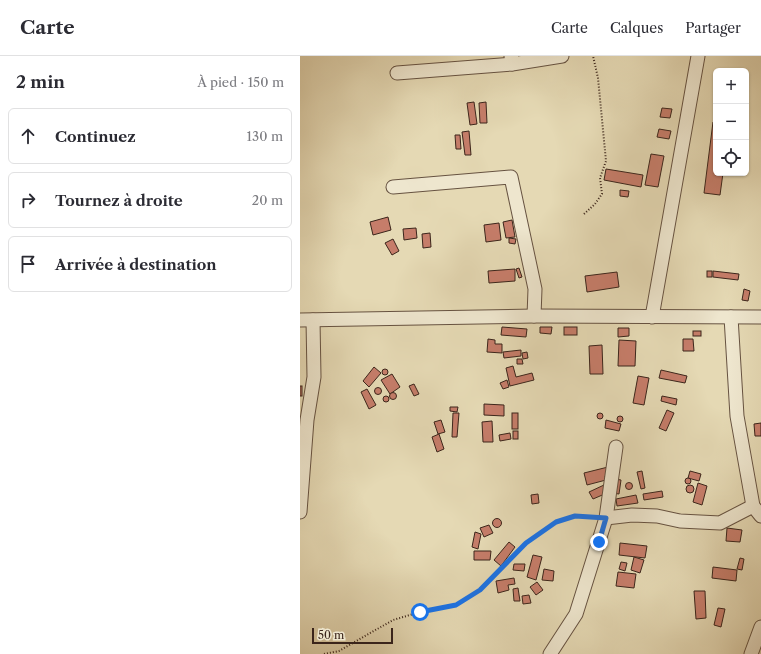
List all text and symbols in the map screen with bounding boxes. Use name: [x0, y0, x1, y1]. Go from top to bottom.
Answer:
text: Carte: [20, 16, 75, 39]
text: Carte: [551, 19, 588, 37]
text: Calques: [610, 19, 663, 37]
text: Partager: [685, 19, 741, 37]
map controls: [713, 68, 749, 176]
button: +: [713, 68, 749, 104]
text: 2 min: [16, 72, 65, 92]
text: À pied · 150 m: [197, 74, 284, 90]
button: −: [713, 104, 749, 140]
icon: ahead: [17, 125, 39, 147]
text: Continuez: [55, 127, 136, 146]
text: 130 m: [247, 128, 283, 144]
button: locate: [713, 140, 749, 176]
icon: right: [17, 189, 39, 211]
text: Tournez à droite: [55, 191, 183, 210]
text: 20 m: [252, 192, 283, 208]
icon: arrive: [17, 253, 39, 275]
text: Arrivée à destination: [55, 255, 217, 274]
route end: [590, 533, 608, 551]
route start: [411, 603, 429, 621]
scale bar: [312, 626, 393, 645]
text: 50 m: [318, 628, 344, 642]

